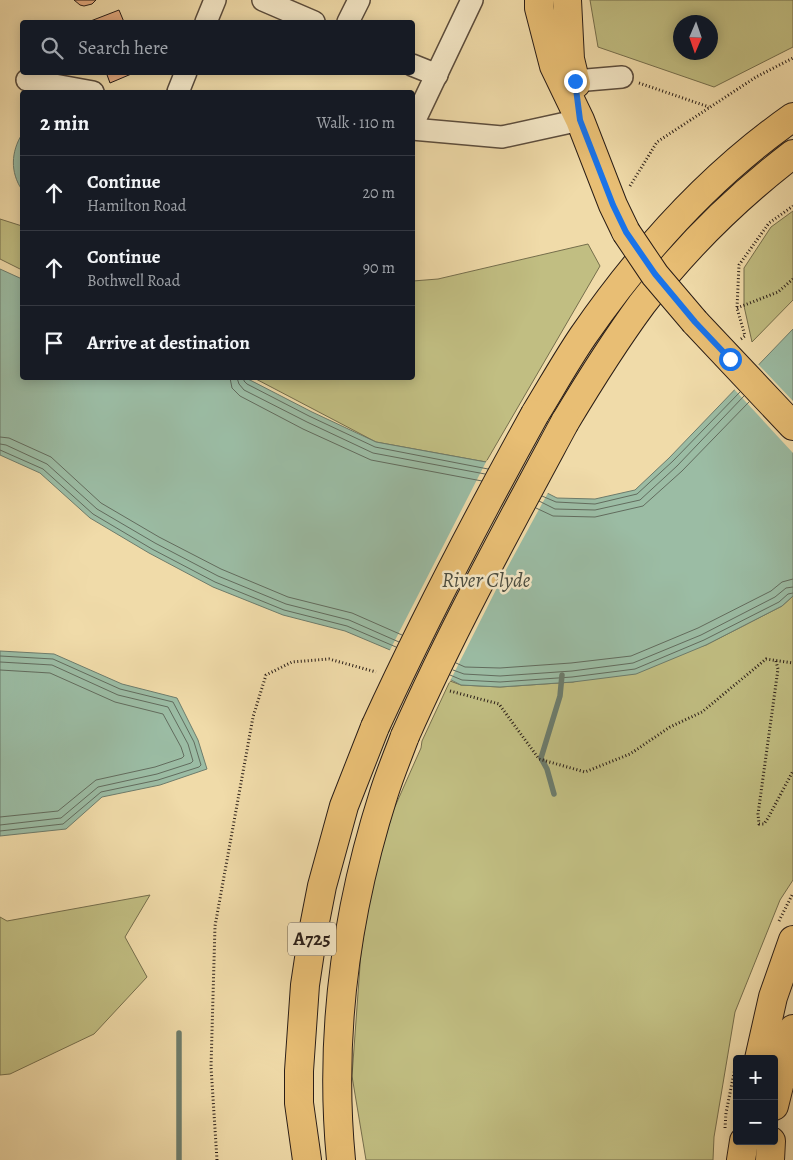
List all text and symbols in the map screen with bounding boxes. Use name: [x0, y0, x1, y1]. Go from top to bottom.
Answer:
north arrow: [673, 15, 718, 60]
search box: [20, 20, 415, 75]
icon: search: [38, 34, 66, 62]
text: Search here: [78, 35, 168, 61]
route end: [564, 70, 587, 93]
text: 2 min: [40, 109, 89, 137]
text: Walk · 110 m: [317, 112, 395, 134]
text: Continue: [87, 169, 161, 195]
icon: ahead: [40, 179, 68, 207]
text: 20 m: [362, 182, 395, 204]
text: Hamilton Road: [87, 195, 186, 217]
text: Continue: [87, 244, 161, 270]
icon: ahead: [40, 254, 68, 282]
text: 90 m: [363, 257, 395, 279]
text: Bothwell Road: [87, 270, 180, 292]
icon: arrive: [40, 329, 68, 357]
text: Arrive at destination: [87, 330, 250, 356]
route start: [719, 348, 742, 371]
water label: River Clyde: [442, 566, 531, 594]
road number: A725: [288, 922, 336, 956]
map controls: [733, 1055, 778, 1145]
button: +: [733, 1055, 778, 1100]
button: −: [733, 1100, 778, 1145]

